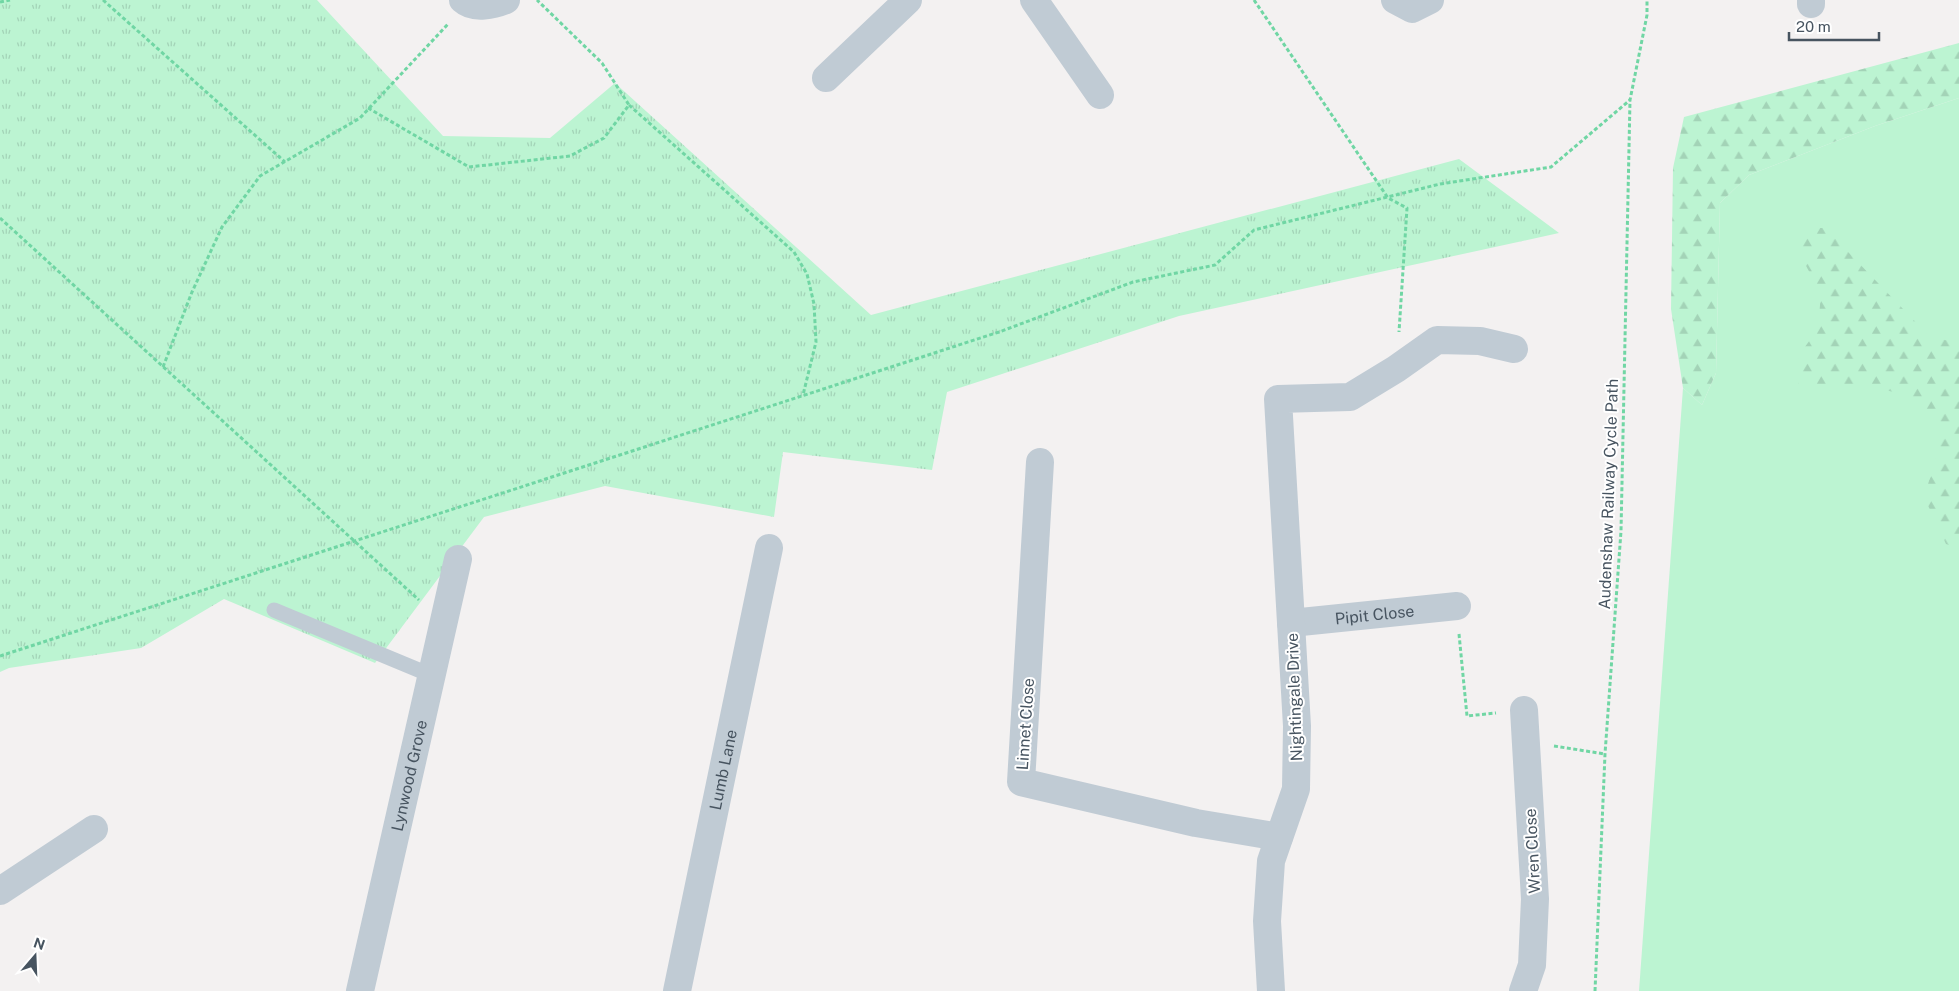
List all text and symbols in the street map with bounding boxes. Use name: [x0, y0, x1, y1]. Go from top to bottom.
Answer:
scale bar: [1789, 10, 1879, 42]
text: 20 m: [1796, 18, 1831, 35]
street label: Audenshaw Railway Cycle Path: [1595, 378, 1622, 610]
street label: Pipit Close: [1334, 601, 1415, 628]
street label: Nightingale Drive: [1283, 632, 1306, 762]
street label: Linnet Close: [1013, 677, 1038, 771]
street label: Lynwood Grove: [388, 718, 431, 833]
street label: Lumb Lane: [706, 728, 741, 812]
street label: Wren Close: [1521, 808, 1544, 894]
north arrow: [10, 931, 60, 981]
text: N: [31, 934, 47, 953]

